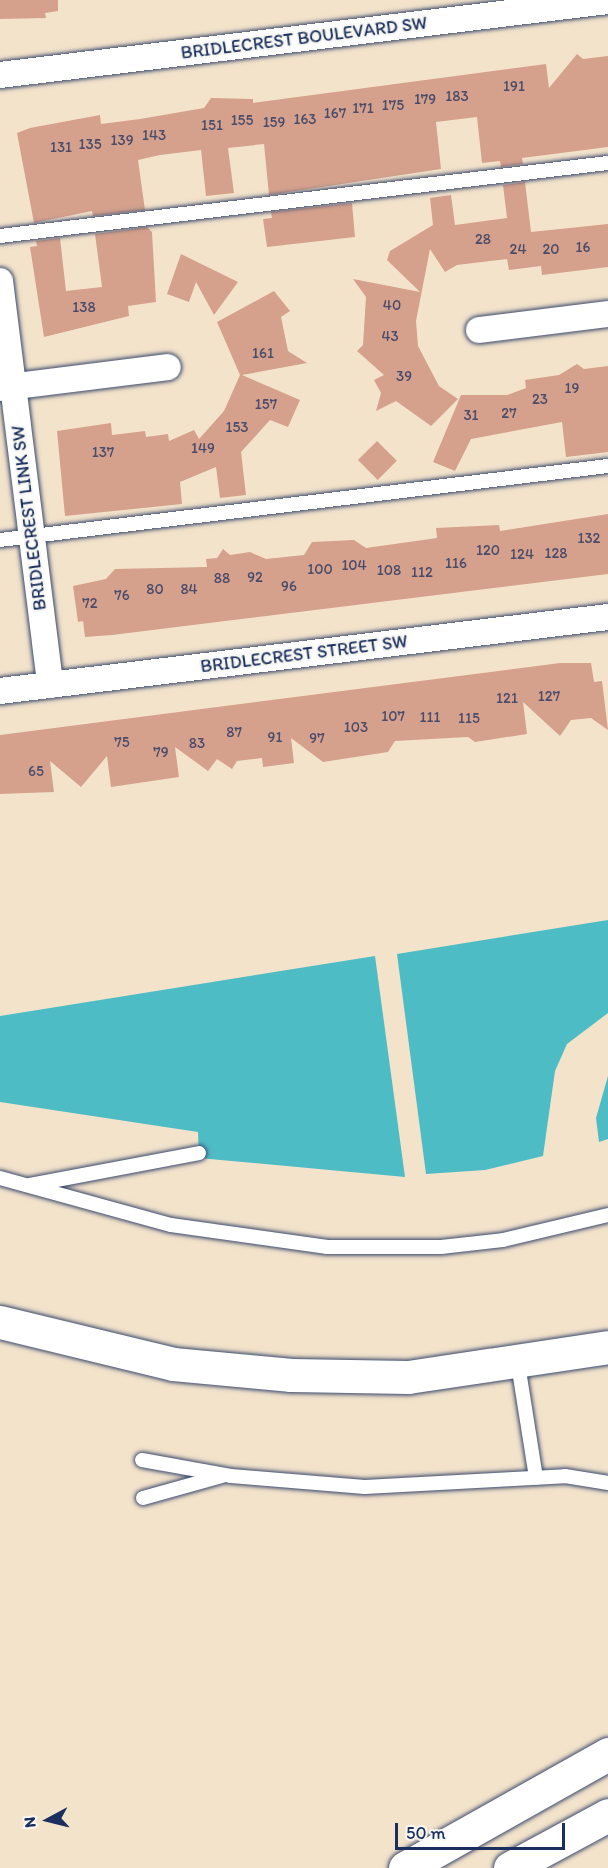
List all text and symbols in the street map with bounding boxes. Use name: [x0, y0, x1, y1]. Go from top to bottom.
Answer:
street label: BRIDLECREST BOULEVARD SW: [180, 12, 428, 64]
house number: 191: [503, 78, 525, 96]
house number: 183: [445, 88, 469, 106]
house number: 179: [414, 91, 436, 109]
house number: 175: [382, 97, 404, 115]
house number: 171: [352, 100, 374, 118]
house number: 167: [324, 105, 346, 123]
house number: 163: [293, 111, 317, 129]
house number: 155: [231, 112, 253, 130]
house number: 159: [263, 114, 285, 132]
house number: 151: [201, 117, 223, 135]
house number: 143: [142, 127, 166, 145]
house number: 139: [111, 132, 133, 150]
house number: 135: [78, 136, 102, 154]
house number: 131: [50, 139, 72, 157]
house number: 28: [475, 231, 491, 249]
house number: 16: [576, 239, 590, 257]
house number: 24: [510, 241, 526, 259]
house number: 20: [542, 241, 560, 259]
house number: 40: [383, 297, 401, 315]
house number: 138: [72, 299, 96, 317]
house number: 43: [381, 328, 399, 346]
house number: 161: [252, 345, 274, 363]
house number: 39: [396, 368, 412, 386]
house number: 19: [565, 380, 579, 398]
house number: 23: [532, 391, 548, 409]
house number: 157: [255, 396, 277, 414]
house number: 27: [501, 405, 517, 423]
house number: 31: [463, 407, 479, 425]
house number: 153: [225, 419, 249, 437]
street label: BRIDLECREST LINK SW: [7, 424, 51, 612]
house number: 149: [191, 440, 215, 458]
house number: 137: [92, 444, 114, 462]
house number: 132: [577, 530, 601, 548]
house number: 120: [476, 542, 500, 560]
house number: 128: [544, 545, 568, 563]
house number: 124: [510, 546, 534, 564]
house number: 116: [445, 555, 467, 573]
house number: 104: [341, 557, 367, 575]
house number: 100: [307, 561, 333, 579]
house number: 108: [377, 562, 401, 580]
house number: 112: [411, 564, 433, 582]
house number: 92: [247, 569, 263, 587]
house number: 88: [214, 570, 230, 588]
house number: 96: [281, 578, 297, 596]
house number: 80: [146, 581, 164, 599]
house number: 84: [180, 581, 198, 599]
house number: 76: [114, 587, 130, 605]
house number: 72: [82, 595, 98, 613]
street label: BRIDLECREST STREET SW: [199, 631, 409, 677]
house number: 127: [538, 688, 560, 706]
house number: 121: [496, 690, 518, 708]
house number: 107: [381, 708, 405, 726]
house number: 111: [420, 709, 440, 727]
house number: 115: [458, 710, 480, 728]
house number: 103: [344, 719, 368, 737]
house number: 87: [226, 724, 242, 742]
house number: 91: [268, 729, 282, 747]
house number: 97: [309, 730, 325, 748]
house number: 75: [114, 734, 130, 752]
house number: 83: [189, 735, 205, 753]
house number: 79: [153, 744, 169, 762]
house number: 65: [28, 763, 44, 781]
north arrow: [18, 1790, 78, 1850]
scale bar: [398, 1811, 568, 1849]
text: N: [20, 1816, 40, 1829]
text: 50 m: [406, 1822, 446, 1844]

